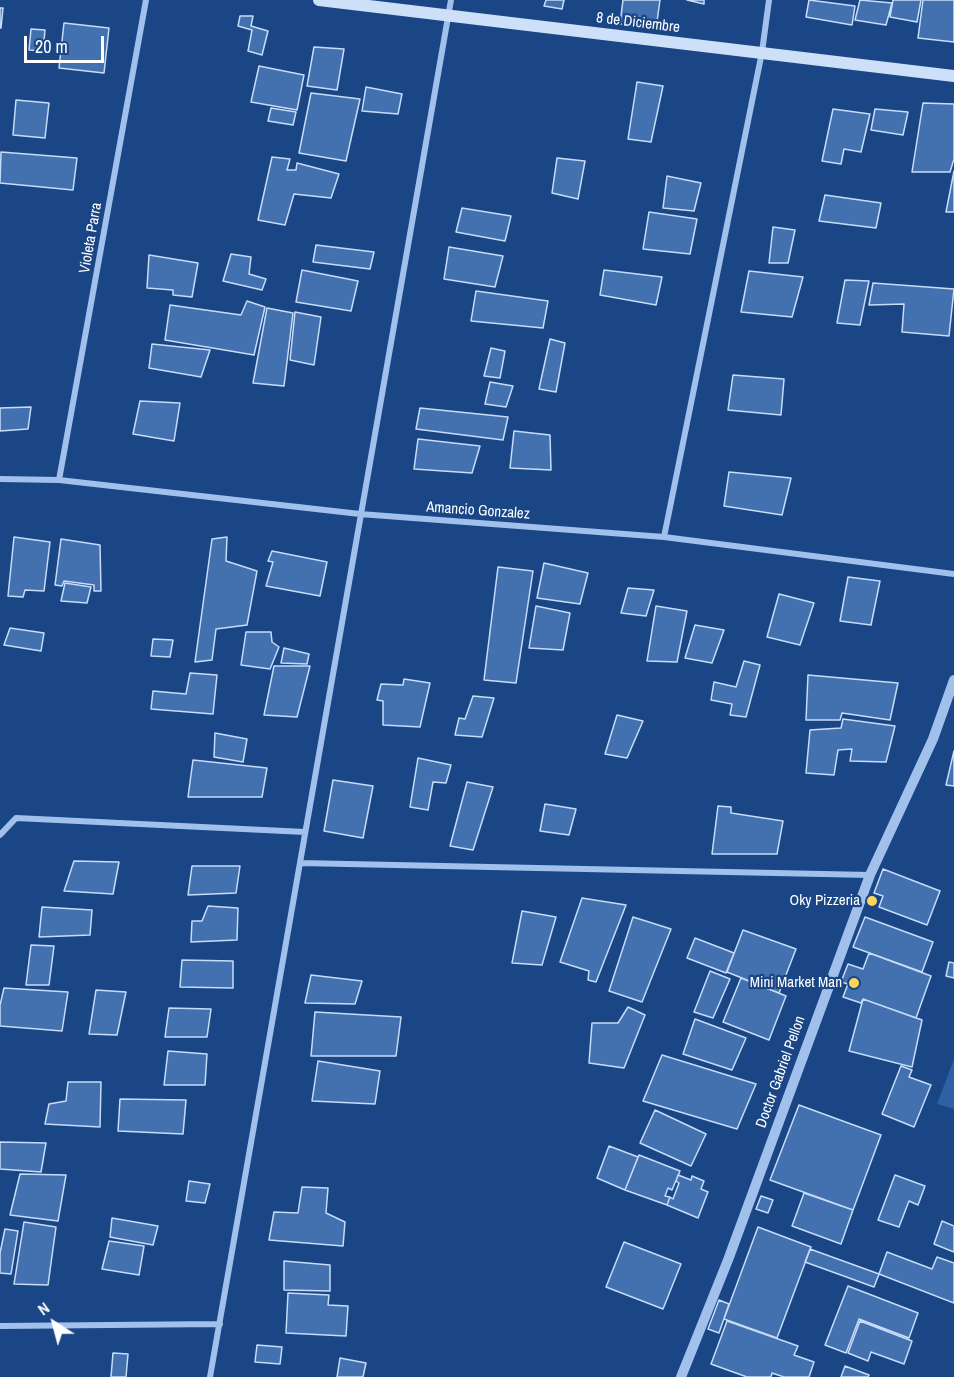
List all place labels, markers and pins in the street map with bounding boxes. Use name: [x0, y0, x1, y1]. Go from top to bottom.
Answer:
place label: Oky Pizzeria: [790, 892, 860, 910]
marker: Oky Pizzeria: [865, 894, 879, 908]
place label: Mini Market Man: [750, 974, 842, 992]
marker: Mini Market Man: [847, 976, 861, 990]

